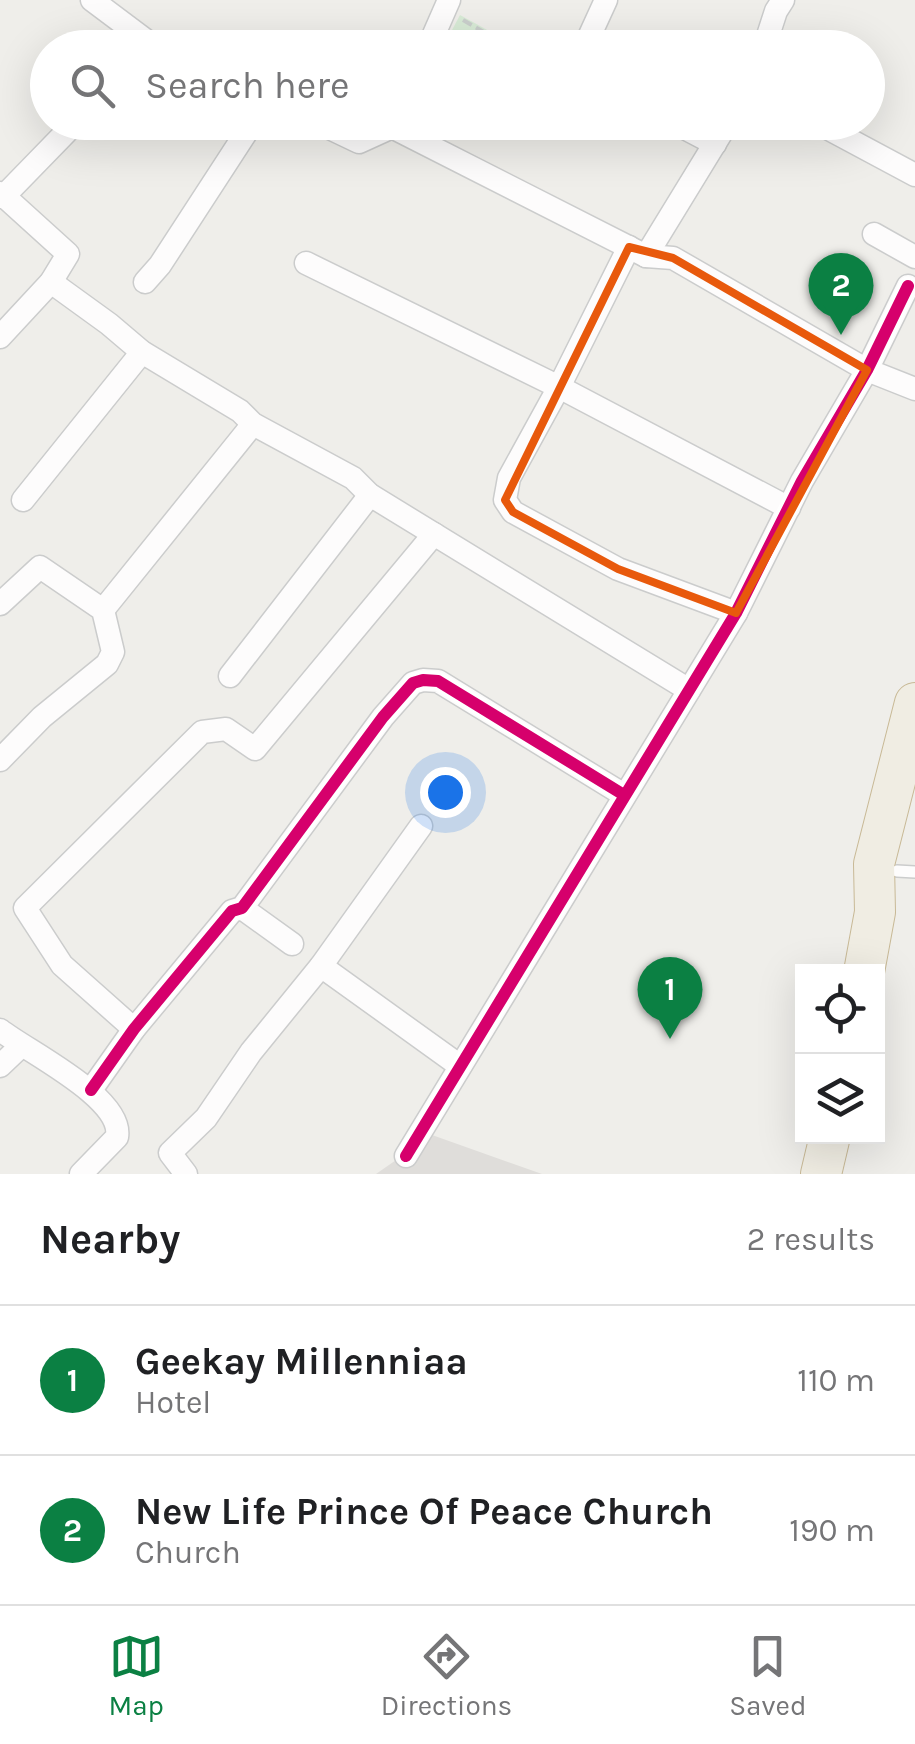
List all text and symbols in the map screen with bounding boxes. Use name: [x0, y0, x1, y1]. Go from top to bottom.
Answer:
search box: [30, 30, 885, 140]
icon: search: [65, 58, 120, 113]
text: Search here: [145, 63, 349, 108]
pin: 2: [808, 252, 874, 335]
your location: [420, 767, 471, 818]
pin: 1: [638, 956, 702, 1039]
map controls: [795, 964, 885, 1144]
button: locate: [795, 964, 885, 1054]
button: layers: [795, 1054, 885, 1144]
text: Nearby: [40, 1214, 180, 1264]
text: 2 results: [747, 1221, 875, 1258]
text: Geekay Millenniaa: [135, 1339, 468, 1384]
text: 1: [67, 1362, 78, 1399]
text: 110 m: [797, 1362, 875, 1399]
text: Hotel: [135, 1384, 211, 1421]
text: New Life Prince Of Peace Church: [135, 1489, 713, 1534]
text: 2: [63, 1512, 82, 1549]
text: 190 m: [789, 1512, 875, 1549]
text: Church: [135, 1534, 241, 1571]
tab: Map: [108, 1629, 164, 1722]
tab: Directions: [381, 1629, 512, 1722]
tab: Saved: [729, 1629, 807, 1722]

